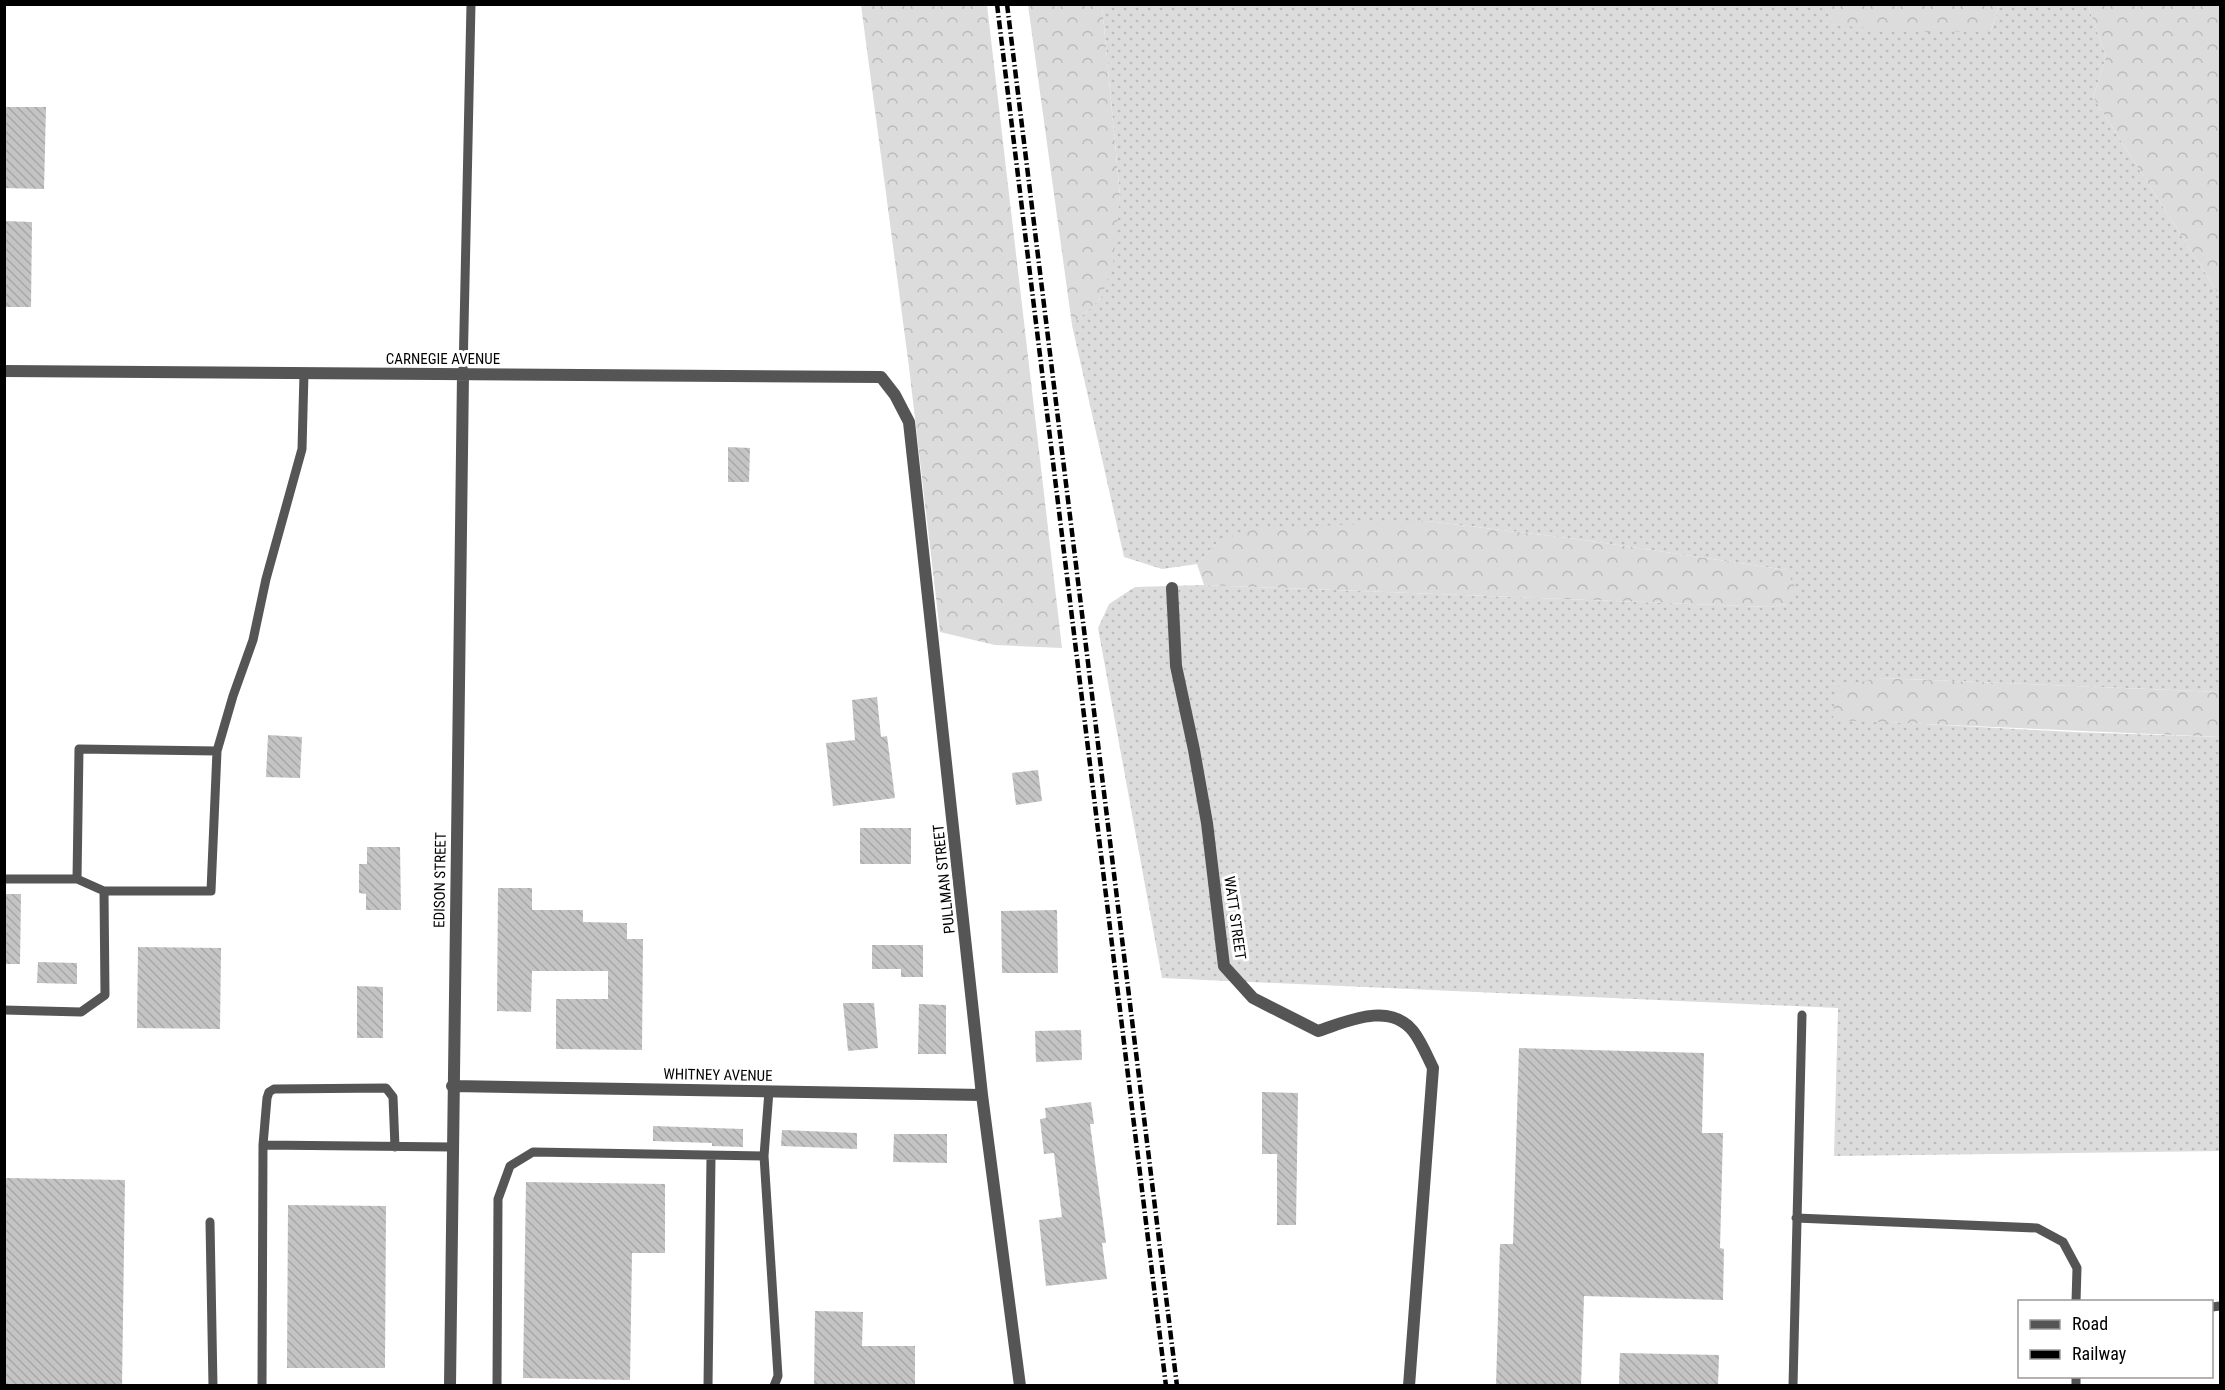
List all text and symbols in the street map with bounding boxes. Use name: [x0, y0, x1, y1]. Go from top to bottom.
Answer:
street label: CARNEGIE AVENUE: [386, 350, 500, 368]
street label: PULLMAN STREET: [929, 823, 959, 935]
street label: EDISON STREET: [430, 832, 450, 928]
street label: WATT STREET: [1220, 875, 1250, 961]
street label: WHITNEY AVENUE: [663, 1065, 773, 1085]
legend: [2018, 1300, 2213, 1378]
text: Road: [2072, 1313, 2108, 1334]
text: Railway: [2072, 1343, 2127, 1364]

